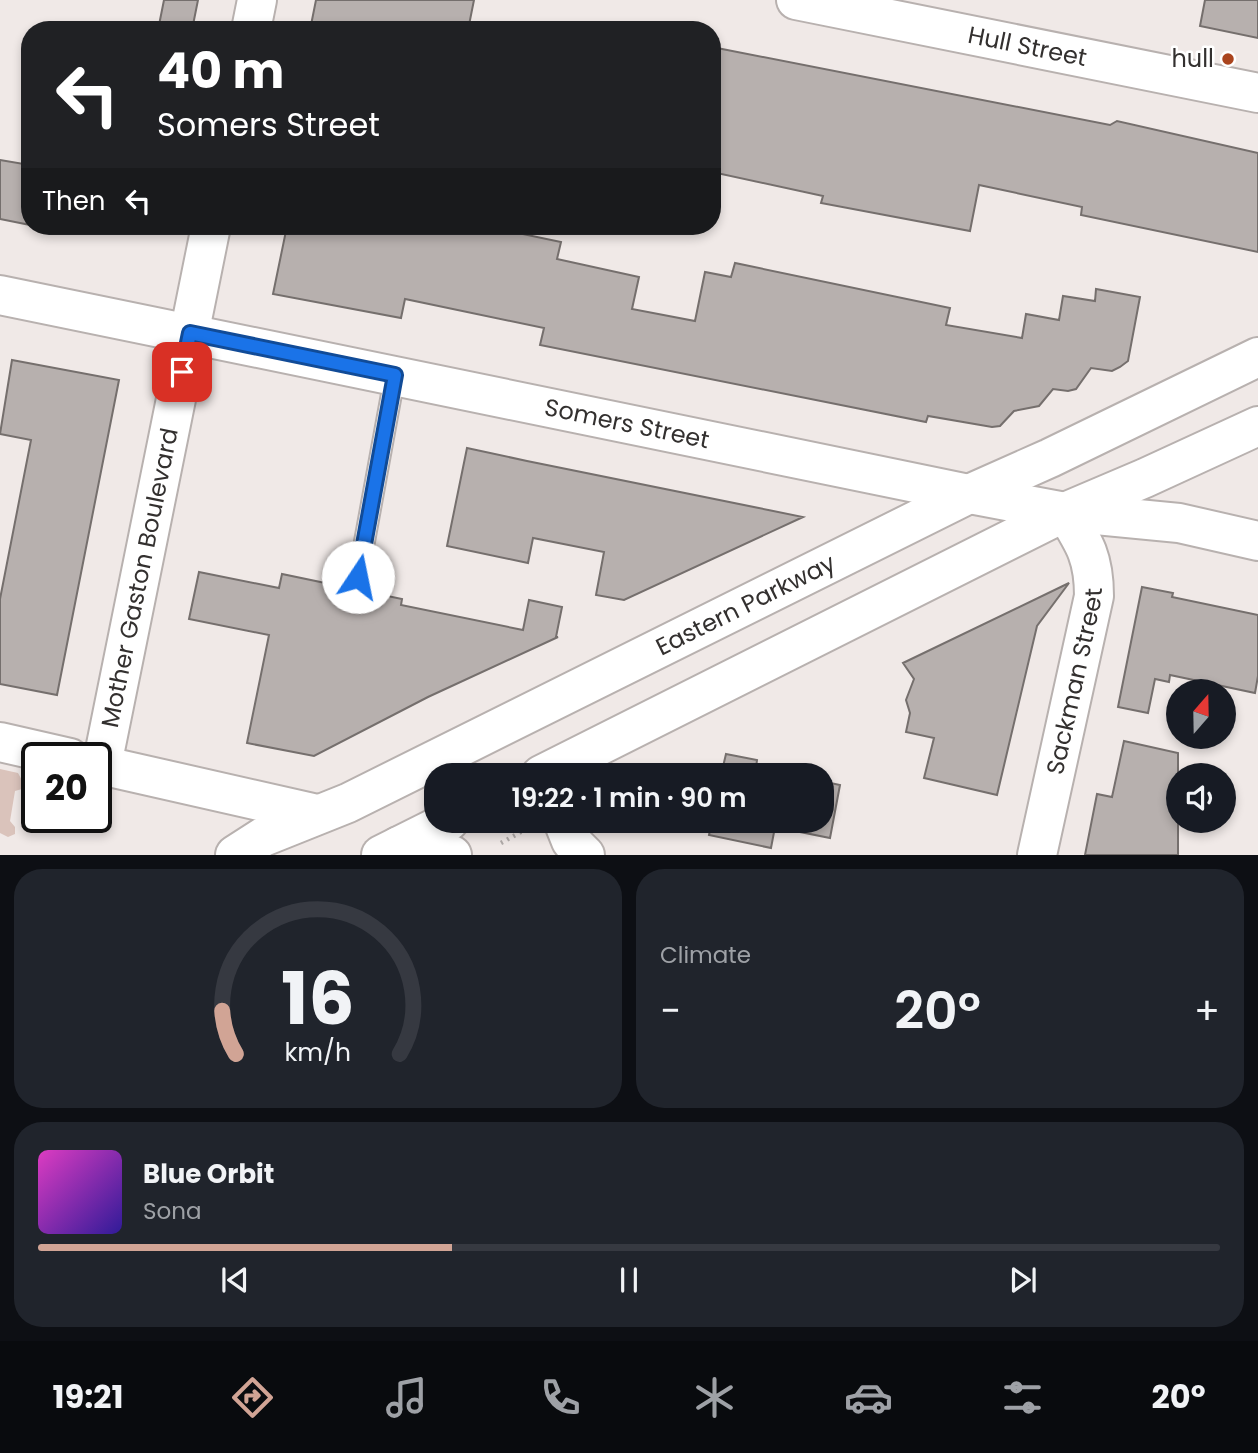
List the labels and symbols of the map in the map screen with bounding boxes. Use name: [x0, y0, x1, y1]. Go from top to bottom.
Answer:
street label: Hull Street: [965, 18, 1090, 74]
place label: hull: [1171, 42, 1214, 75]
marker: hull: [1220, 51, 1236, 67]
pin: [152, 342, 212, 402]
street label: Somers Street: [542, 390, 712, 456]
street label: Mother Gaston Boulevard: [93, 425, 186, 730]
position arrow: [321, 540, 395, 614]
street label: Eastern Parkway: [650, 546, 841, 663]
street label: Sackman Street: [1038, 588, 1110, 778]
north arrow: [1166, 679, 1236, 749]
speed limit sign: 20: [21, 742, 112, 833]

